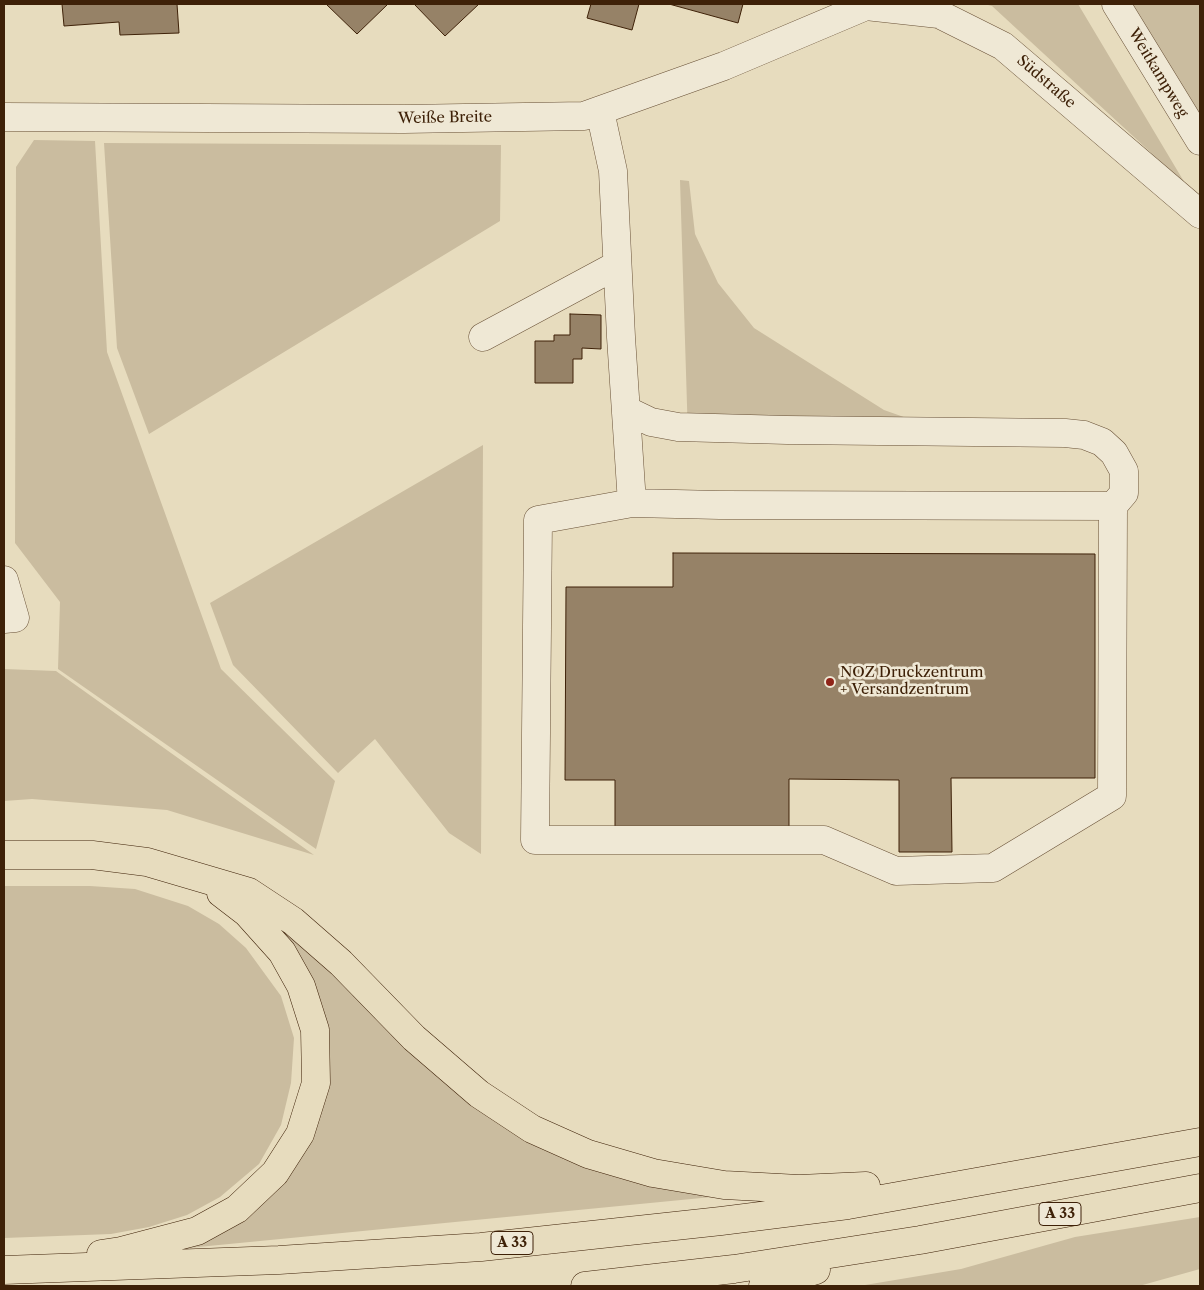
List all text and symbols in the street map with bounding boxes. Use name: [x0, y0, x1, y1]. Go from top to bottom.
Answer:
street label: Weitkampweg: [1124, 25, 1192, 121]
street label: Südstraße: [1013, 52, 1079, 112]
street label: Weiße Breite: [398, 108, 492, 128]
place label: NOZ Druckzentrum + Versandzentrum: [840, 664, 983, 699]
marker: NOZ Druckzentrum + Versandzentrum: [824, 676, 836, 688]
road number: A 33: [1039, 1202, 1081, 1226]
road number: A 33: [491, 1232, 533, 1254]

